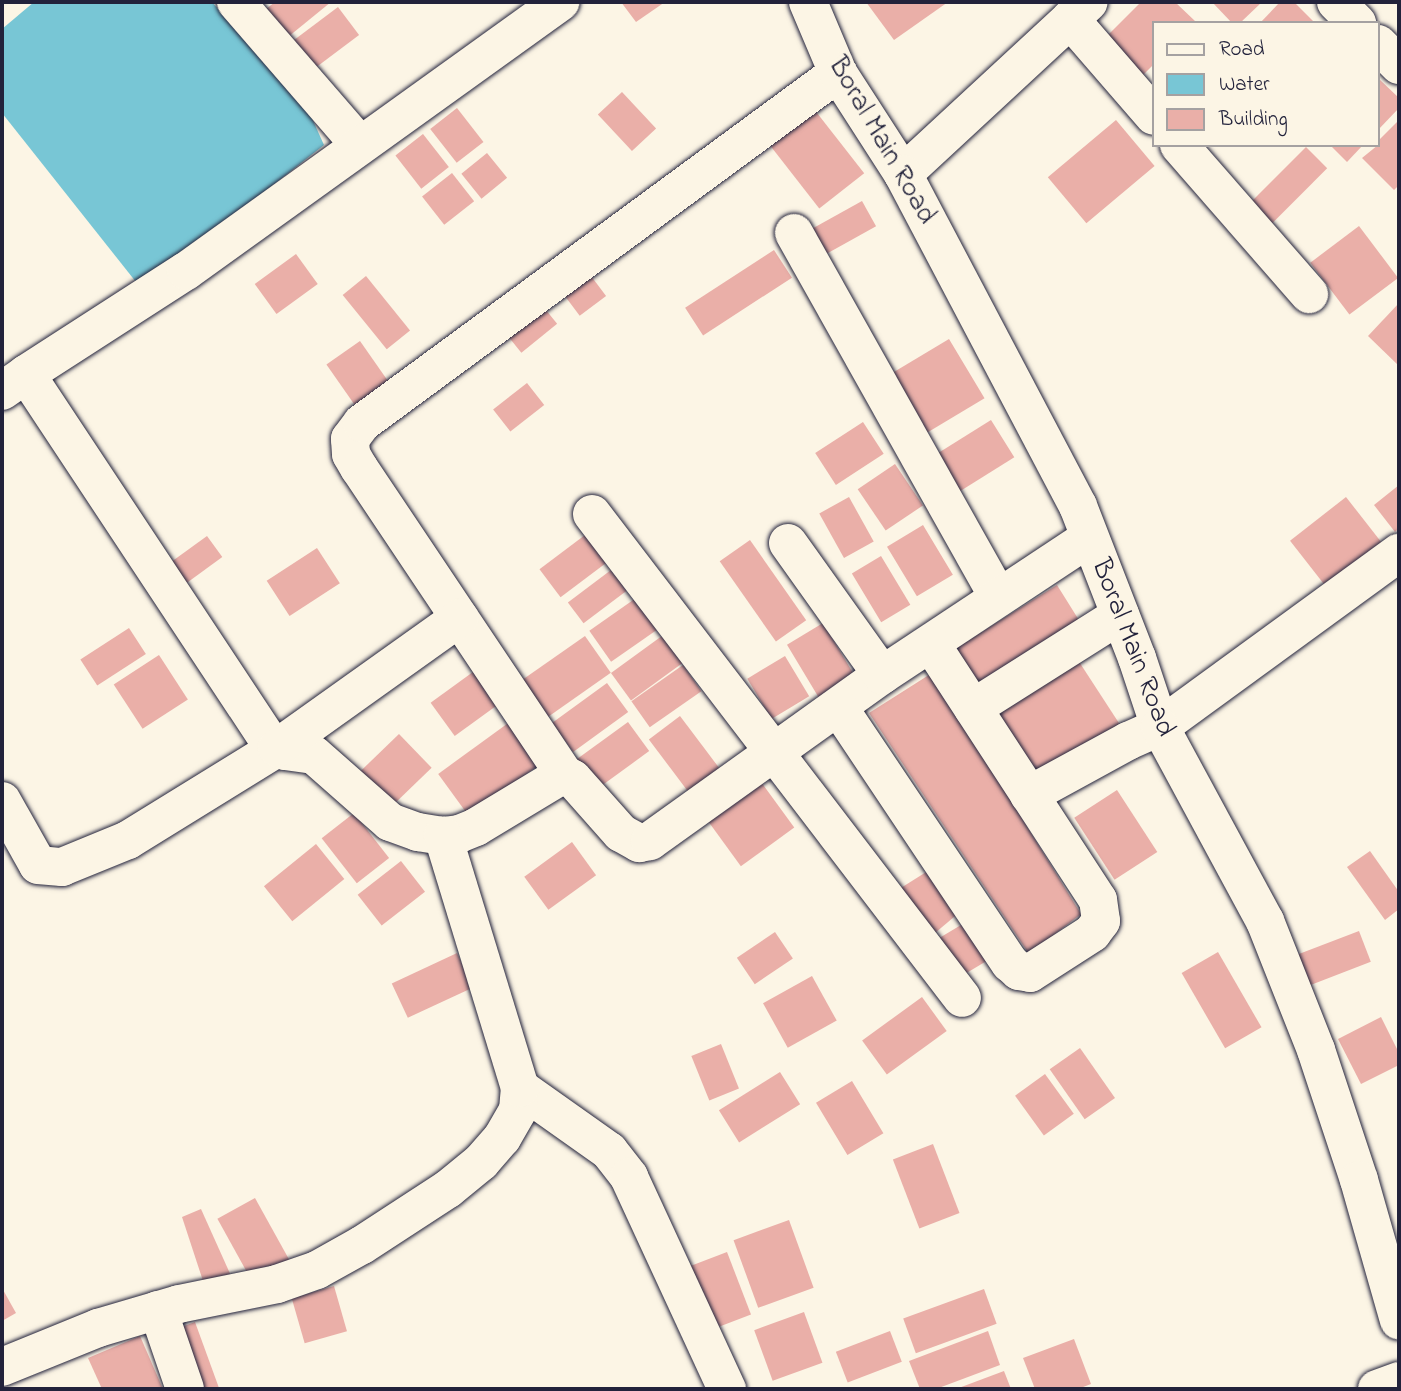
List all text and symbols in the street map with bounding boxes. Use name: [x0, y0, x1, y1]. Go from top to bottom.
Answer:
legend: [1152, 21, 1380, 147]
text: Road: [1219, 35, 1265, 65]
street label: Boral Main Road: [820, 51, 942, 231]
text: Water: [1219, 70, 1270, 100]
text: Building: [1219, 105, 1288, 135]
street label: Boral Main Road: [1083, 554, 1181, 742]

